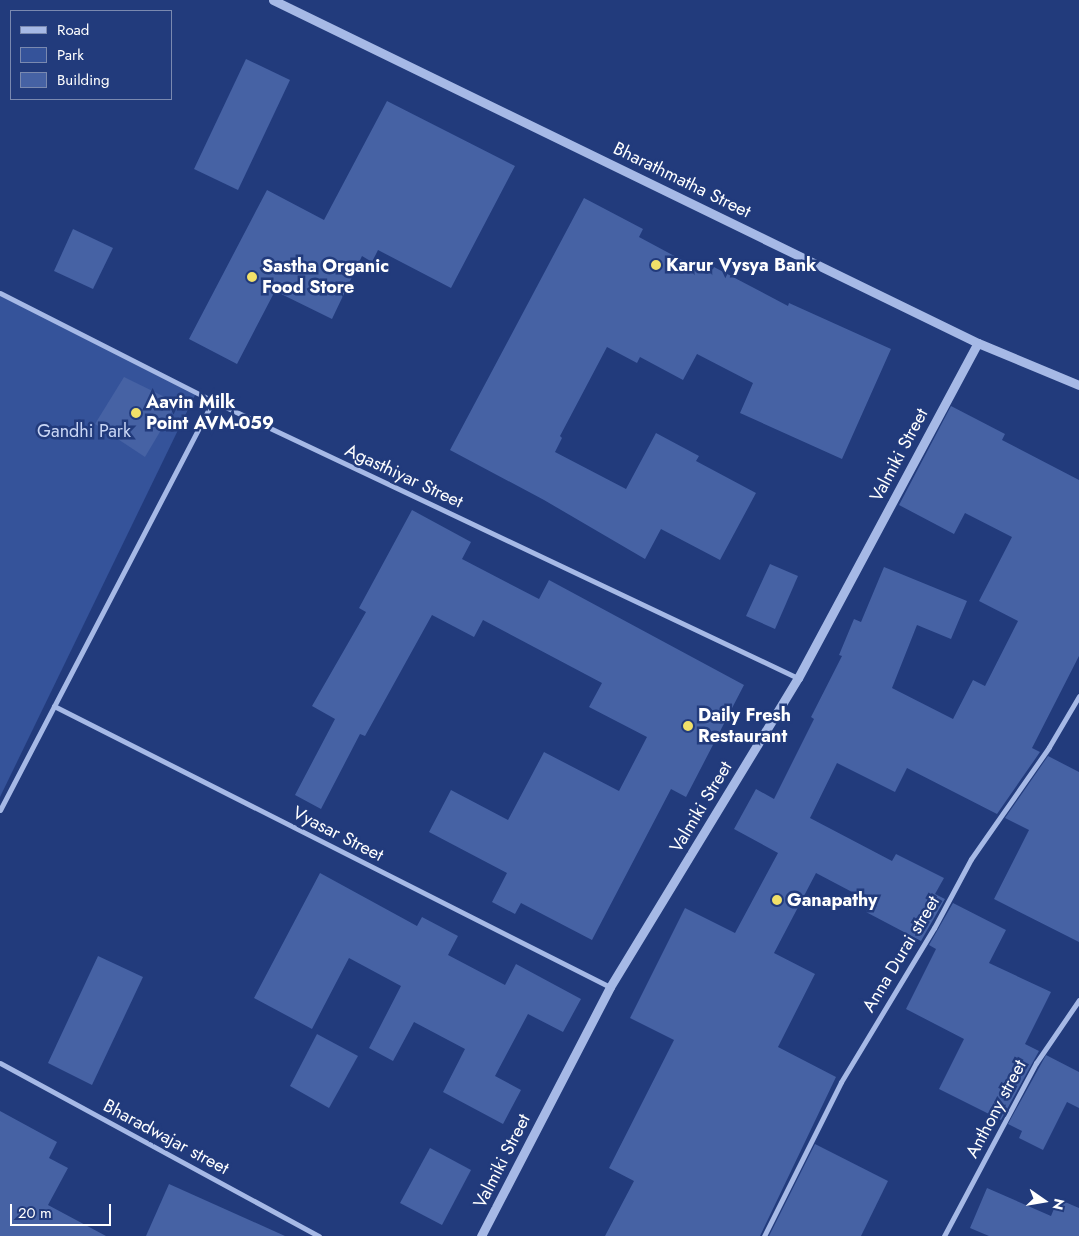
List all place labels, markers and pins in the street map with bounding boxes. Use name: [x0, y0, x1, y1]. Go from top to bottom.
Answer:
place label: Karur Vysya Bank: [666, 254, 816, 276]
place label: Sastha Organic Food Store: [262, 256, 389, 298]
marker: Karur Vysya Bank: [650, 259, 662, 271]
marker: Sastha Organic Food Store: [246, 271, 258, 283]
place label: Aavin Milk Point AVM-059: [146, 392, 274, 434]
marker: Aavin Milk Point AVM-059: [130, 407, 142, 419]
place label: Daily Fresh Restaurant: [698, 705, 791, 748]
marker: Daily Fresh Restaurant: [682, 720, 694, 732]
place label: Ganapathy: [787, 889, 877, 911]
marker: Ganapathy: [771, 894, 783, 906]

